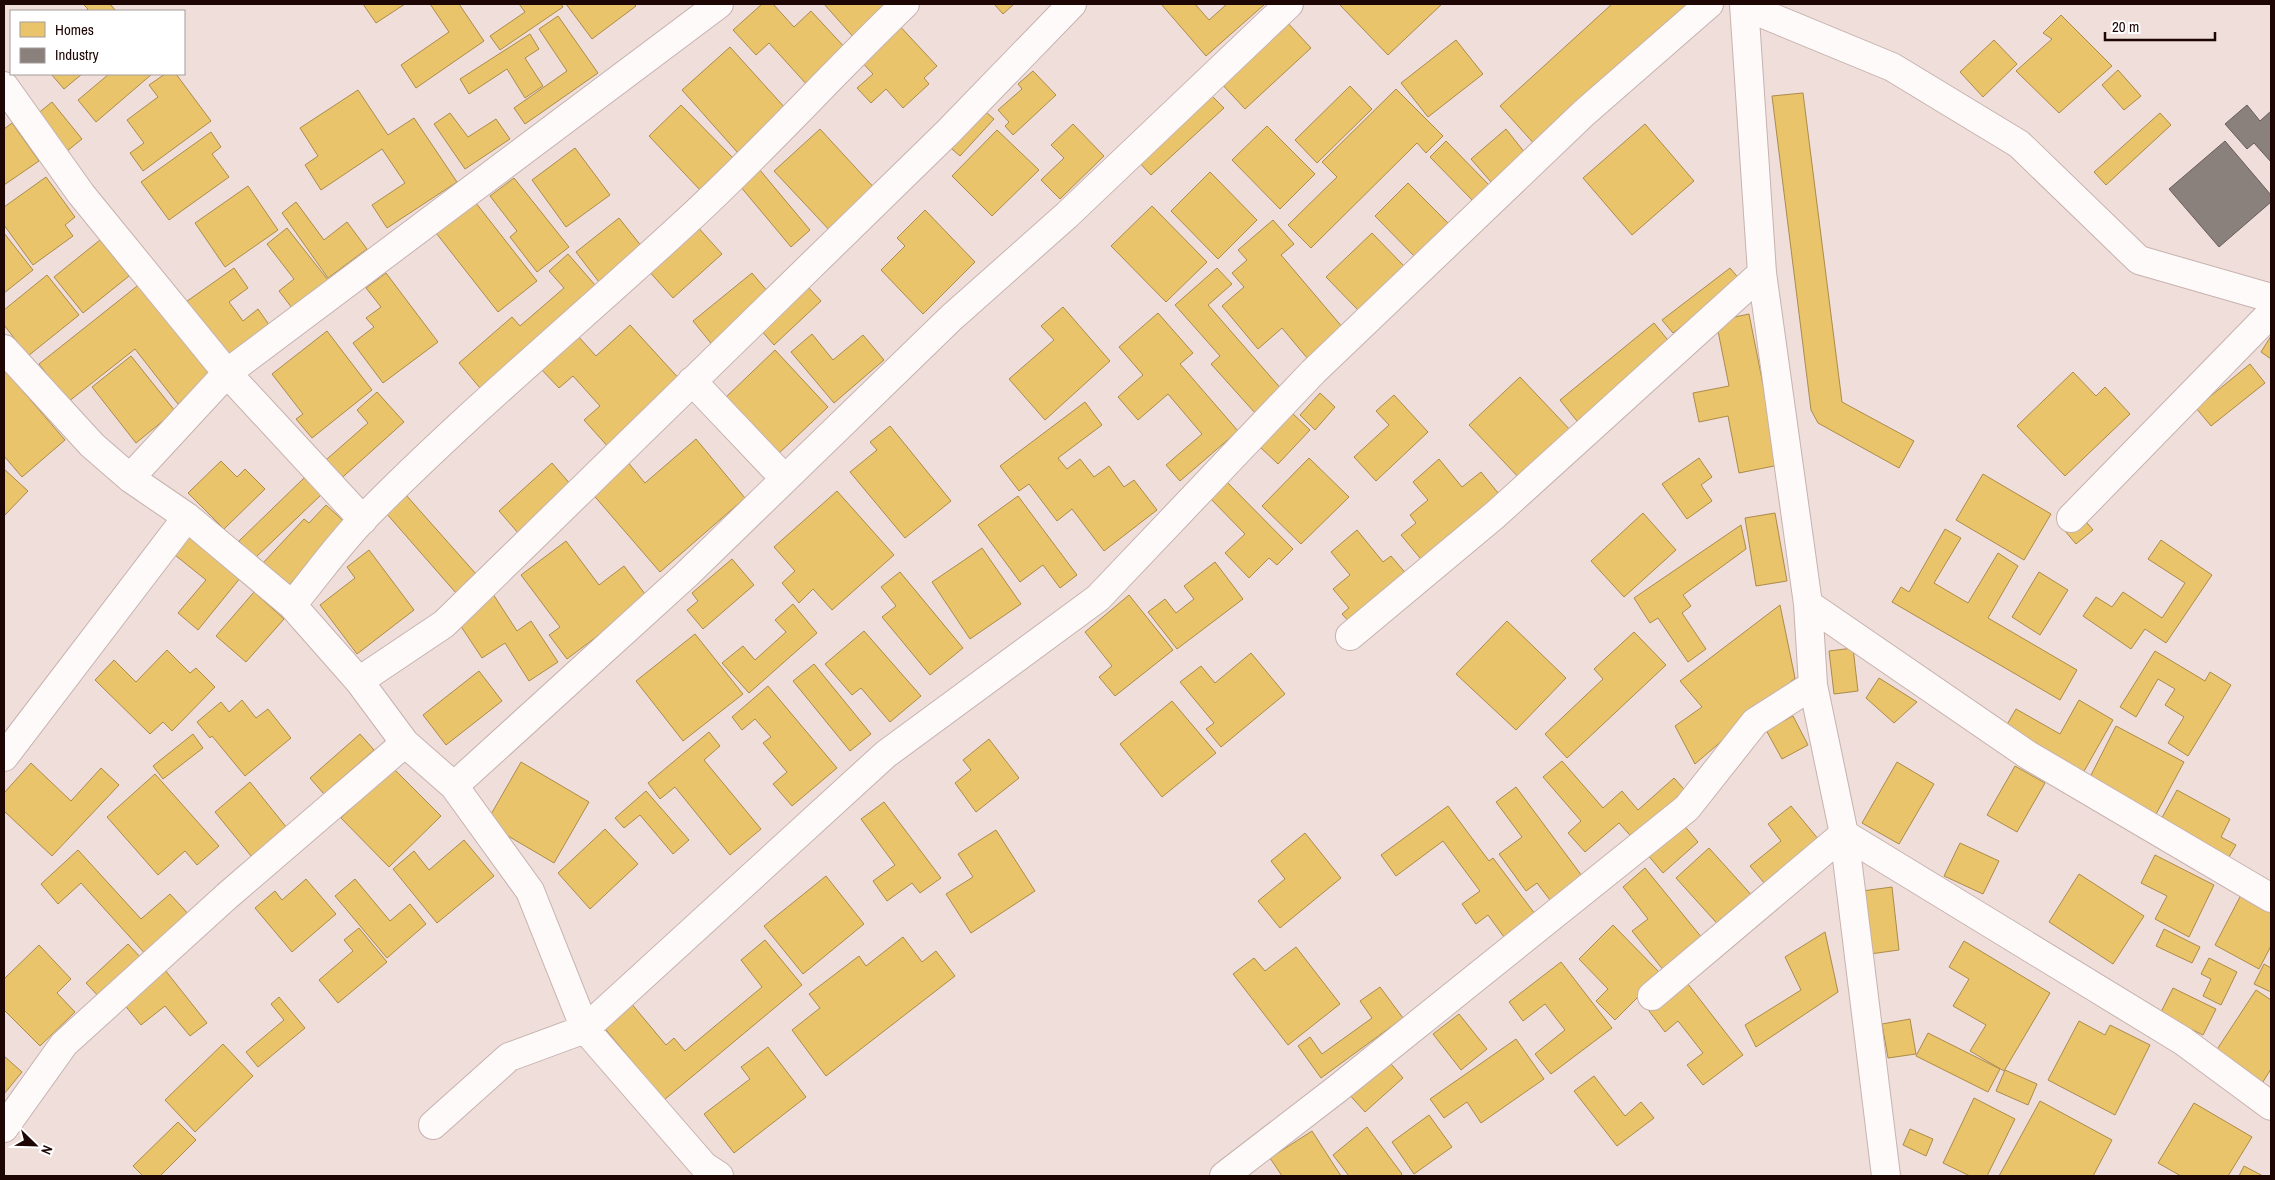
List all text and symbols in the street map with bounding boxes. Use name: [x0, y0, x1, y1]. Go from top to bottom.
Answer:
legend: [10, 10, 185, 75]
scale bar: [2105, 10, 2215, 42]
text: 20 m: [2112, 16, 2139, 37]
text: Homes: [55, 19, 94, 40]
text: Industry: [55, 44, 100, 65]
north arrow: [10, 1120, 60, 1170]
text: N: [37, 1143, 57, 1157]

